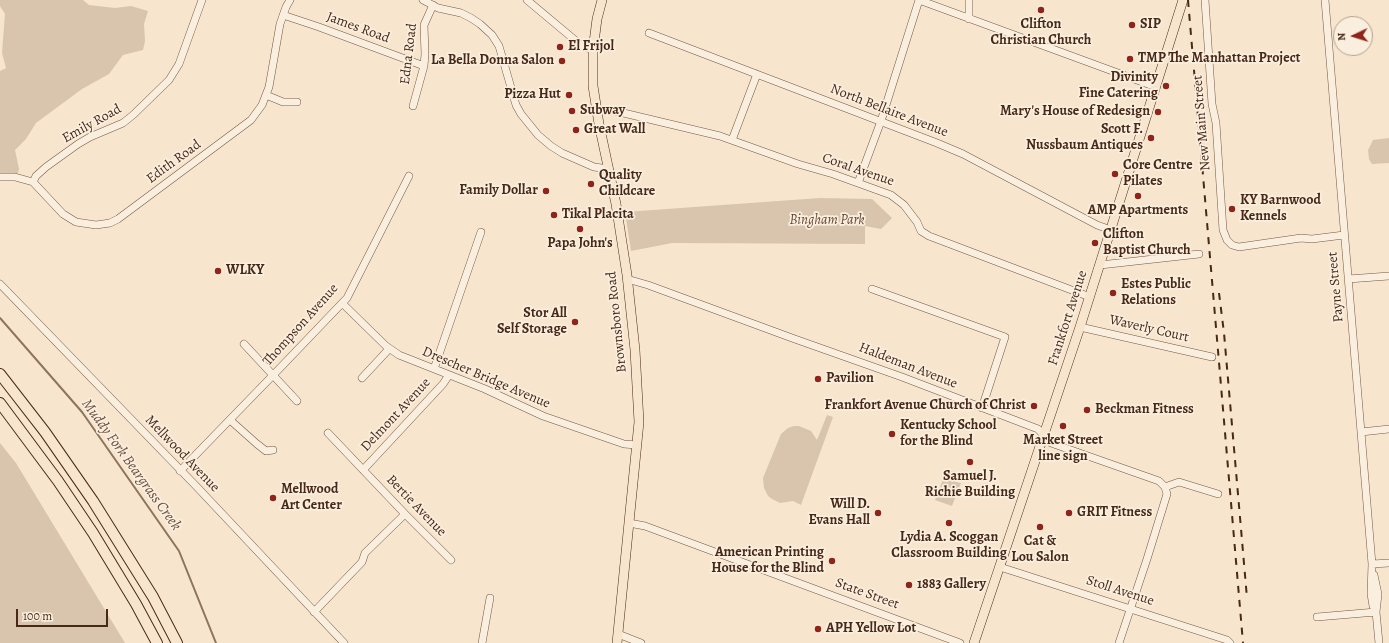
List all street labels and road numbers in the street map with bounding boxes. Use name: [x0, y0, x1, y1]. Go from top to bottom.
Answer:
street label: James Road: [324, 9, 392, 47]
street label: Edna Road: [397, 22, 421, 86]
street label: New Main Street: [1189, 75, 1215, 171]
street label: North Bellaire Avenue: [828, 81, 950, 141]
street label: Emily Road: [59, 101, 125, 147]
street label: Edith Road: [143, 137, 205, 187]
street label: Coral Avenue: [820, 150, 896, 190]
street label: Payne Street: [1325, 251, 1347, 323]
street label: Frankfort Avenue: [1045, 268, 1091, 368]
street label: Brownsboro Road: [603, 271, 631, 373]
street label: Thompson Avenue: [260, 281, 342, 369]
street label: Waverly Court: [1108, 312, 1190, 346]
street label: Haldeman Avenue: [856, 339, 960, 393]
street label: Drescher Bridge Avenue: [419, 343, 553, 413]
street label: Delmont Avenue: [357, 375, 435, 455]
street label: Mellwood Avenue: [141, 412, 223, 496]
street label: Bertie Avenue: [382, 472, 450, 540]
street label: Stoll Avenue: [1084, 572, 1156, 610]
street label: State Street: [833, 575, 901, 613]

